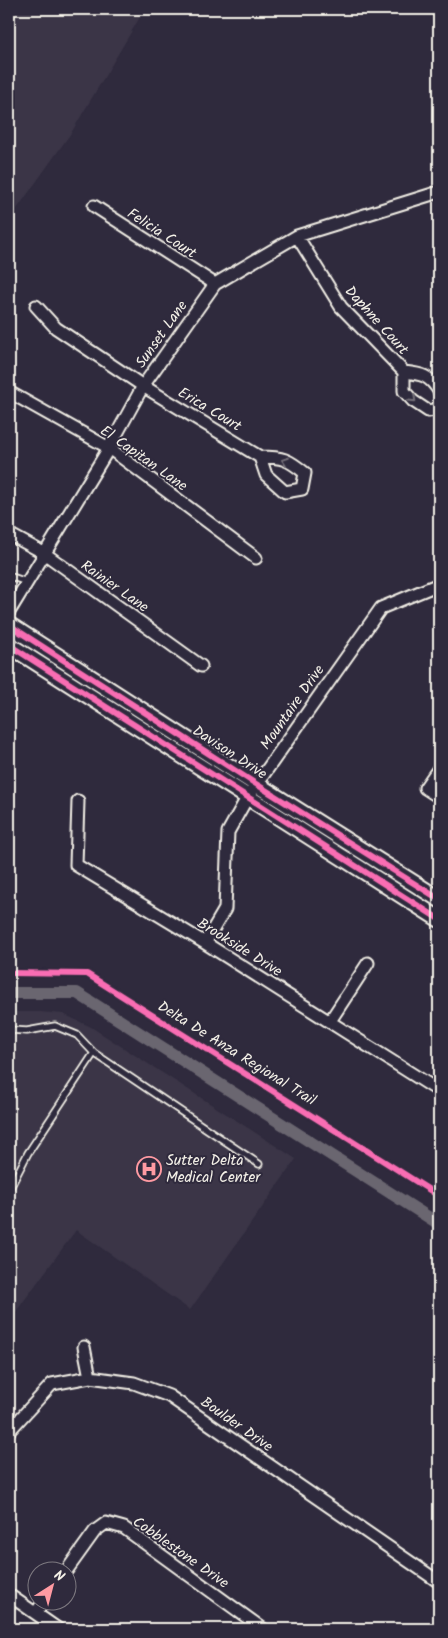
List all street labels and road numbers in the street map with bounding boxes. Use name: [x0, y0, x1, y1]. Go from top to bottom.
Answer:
street label: Felicia Court: [122, 202, 201, 265]
street label: Daphne Court: [338, 281, 414, 361]
street label: Sunset Lane: [130, 295, 194, 373]
street label: Erica Court: [173, 381, 246, 438]
street label: El Capitan Lane: [95, 420, 192, 498]
street label: Rainier Lane: [75, 554, 154, 619]
street label: Mountaire Drive: [255, 660, 331, 755]
street label: Davison Drive: [187, 720, 272, 786]
street label: Brookside Drive: [192, 912, 287, 984]
street label: Delta De Anza Regional Trail: [152, 995, 321, 1113]
street label: Boulder Drive: [195, 1391, 278, 1459]
street label: Cobblestone Drive: [127, 1511, 234, 1595]

